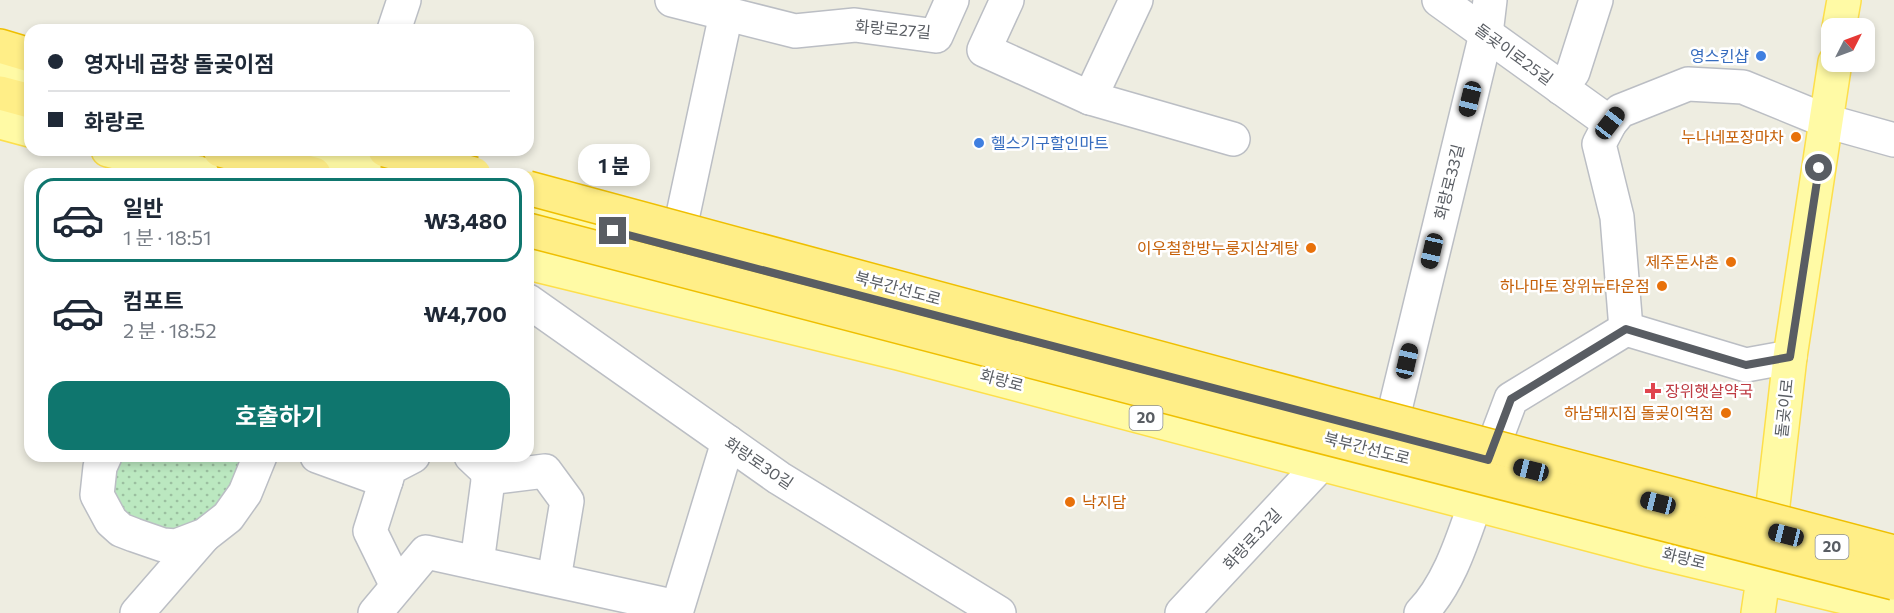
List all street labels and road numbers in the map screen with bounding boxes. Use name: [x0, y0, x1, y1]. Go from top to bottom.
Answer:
street label: 화랑로27길: [854, 16, 932, 41]
street label: 돌곶이로25길: [1472, 19, 1557, 88]
street label: 화랑로33길: [1430, 142, 1467, 222]
street label: 북부간선도로: [853, 267, 944, 308]
street label: 화랑로: [978, 365, 1026, 394]
street label: 돌곶이로: [1771, 377, 1796, 438]
road number: 20: [1130, 406, 1162, 430]
street label: 북부간선도로: [1322, 428, 1413, 467]
street label: 화랑로30길: [721, 433, 797, 492]
street label: 화랑로32길: [1218, 504, 1285, 573]
road number: 20: [1816, 535, 1848, 559]
street label: 화랑로: [1660, 543, 1708, 572]

